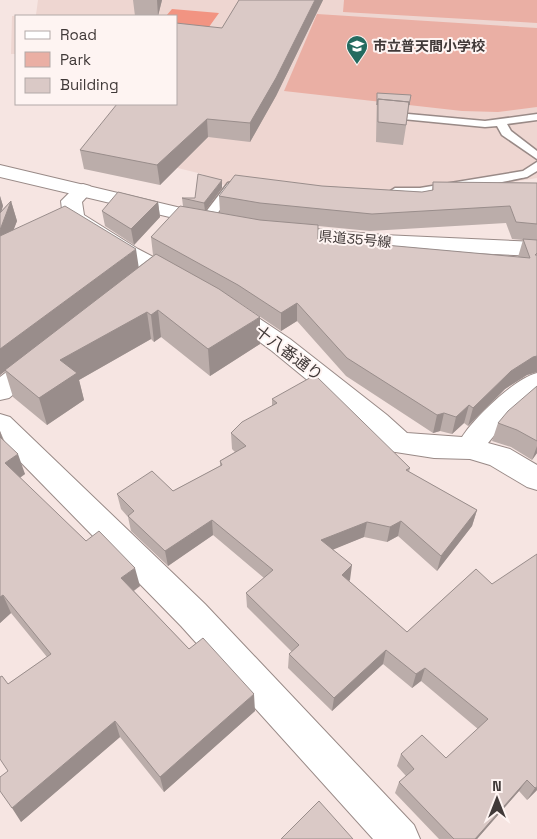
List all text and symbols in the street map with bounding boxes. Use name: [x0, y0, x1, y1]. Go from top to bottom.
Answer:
legend: [15, 15, 178, 105]
text: Road: [60, 25, 97, 44]
school or university icon: 市立普天間小学校: [345, 34, 369, 65]
place label: 市立普天間小学校: [373, 37, 485, 55]
text: Park: [60, 50, 91, 69]
text: Building: [60, 75, 119, 94]
street label: 県道35号線: [318, 227, 392, 251]
street label: 十八番通り: [251, 321, 327, 385]
north arrow: [472, 774, 522, 824]
text: N: [492, 777, 502, 795]

